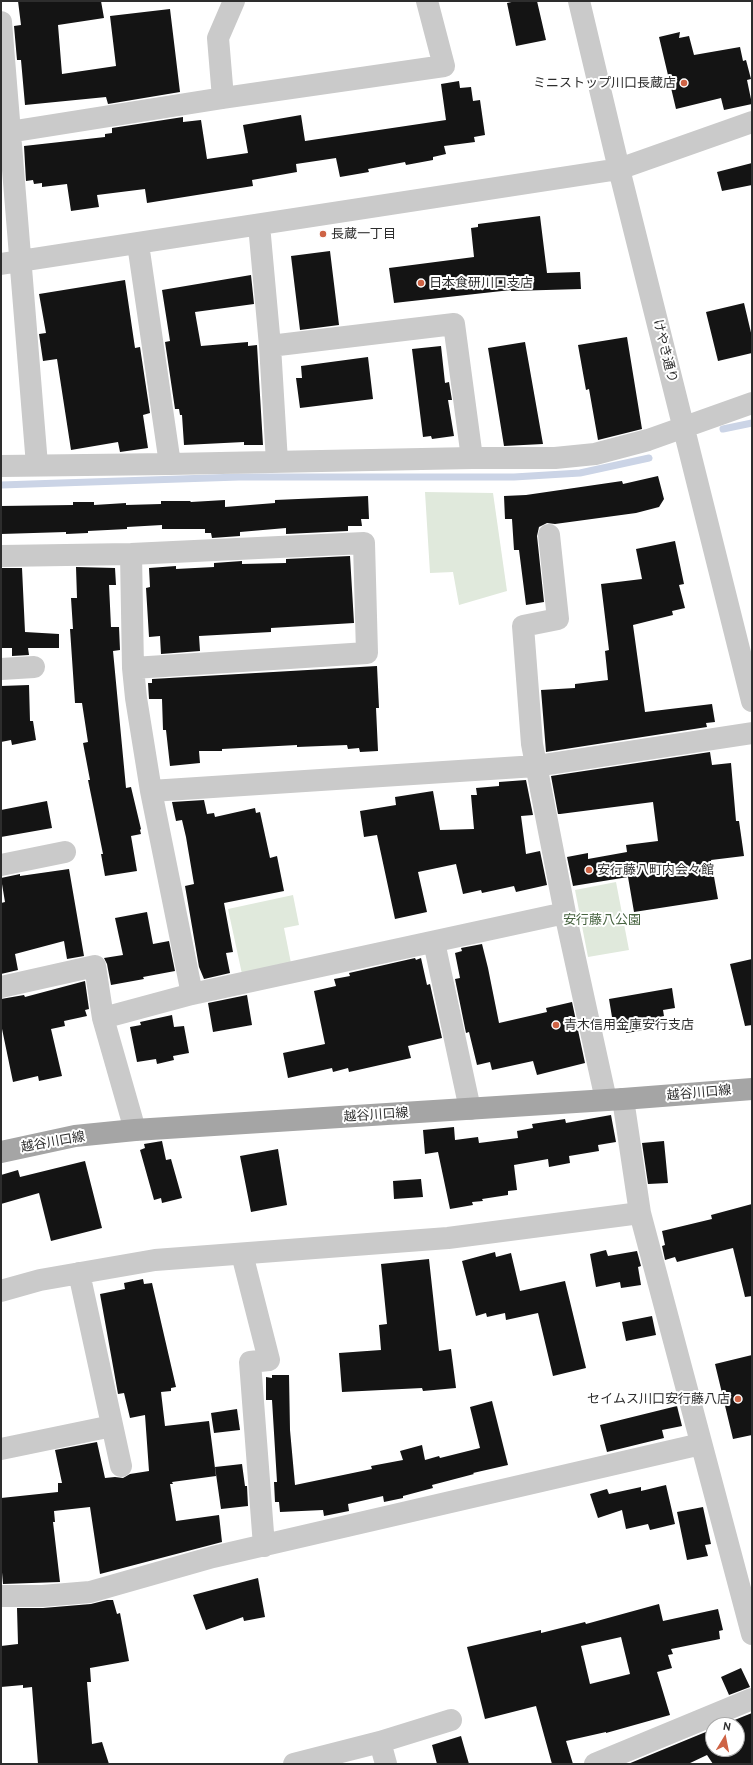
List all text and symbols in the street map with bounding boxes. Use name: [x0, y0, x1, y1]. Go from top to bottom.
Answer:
place label: ミニストップ川口長蔵店: [533, 75, 676, 91]
marker: ミニストップ川口長蔵店: [679, 78, 689, 88]
place label: 長蔵一丁目: [331, 226, 396, 242]
marker: 長蔵一丁目: [318, 229, 328, 239]
place label: 日本食研川口支店: [429, 275, 533, 291]
marker: 日本食研川口支店: [416, 278, 426, 288]
street label: けやき通り: [650, 318, 680, 384]
place label: 安行藤八町内会々館: [597, 862, 714, 878]
marker: 安行藤八町内会々館: [584, 865, 594, 875]
park label: 安行藤八公園: [563, 912, 641, 928]
place label: 青木信用金庫安行支店: [564, 1017, 694, 1033]
marker: 青木信用金庫安行支店: [551, 1020, 561, 1030]
street label: 越谷川口線: [666, 1082, 732, 1104]
street label: 越谷川口線: [343, 1105, 409, 1125]
street label: 越谷川口線: [20, 1129, 86, 1155]
place label: セイムス川口安行藤八店: [587, 1391, 730, 1407]
marker: セイムス川口安行藤八店: [733, 1394, 743, 1404]
north arrow: [705, 1717, 745, 1757]
text: N: [722, 1719, 732, 1734]

